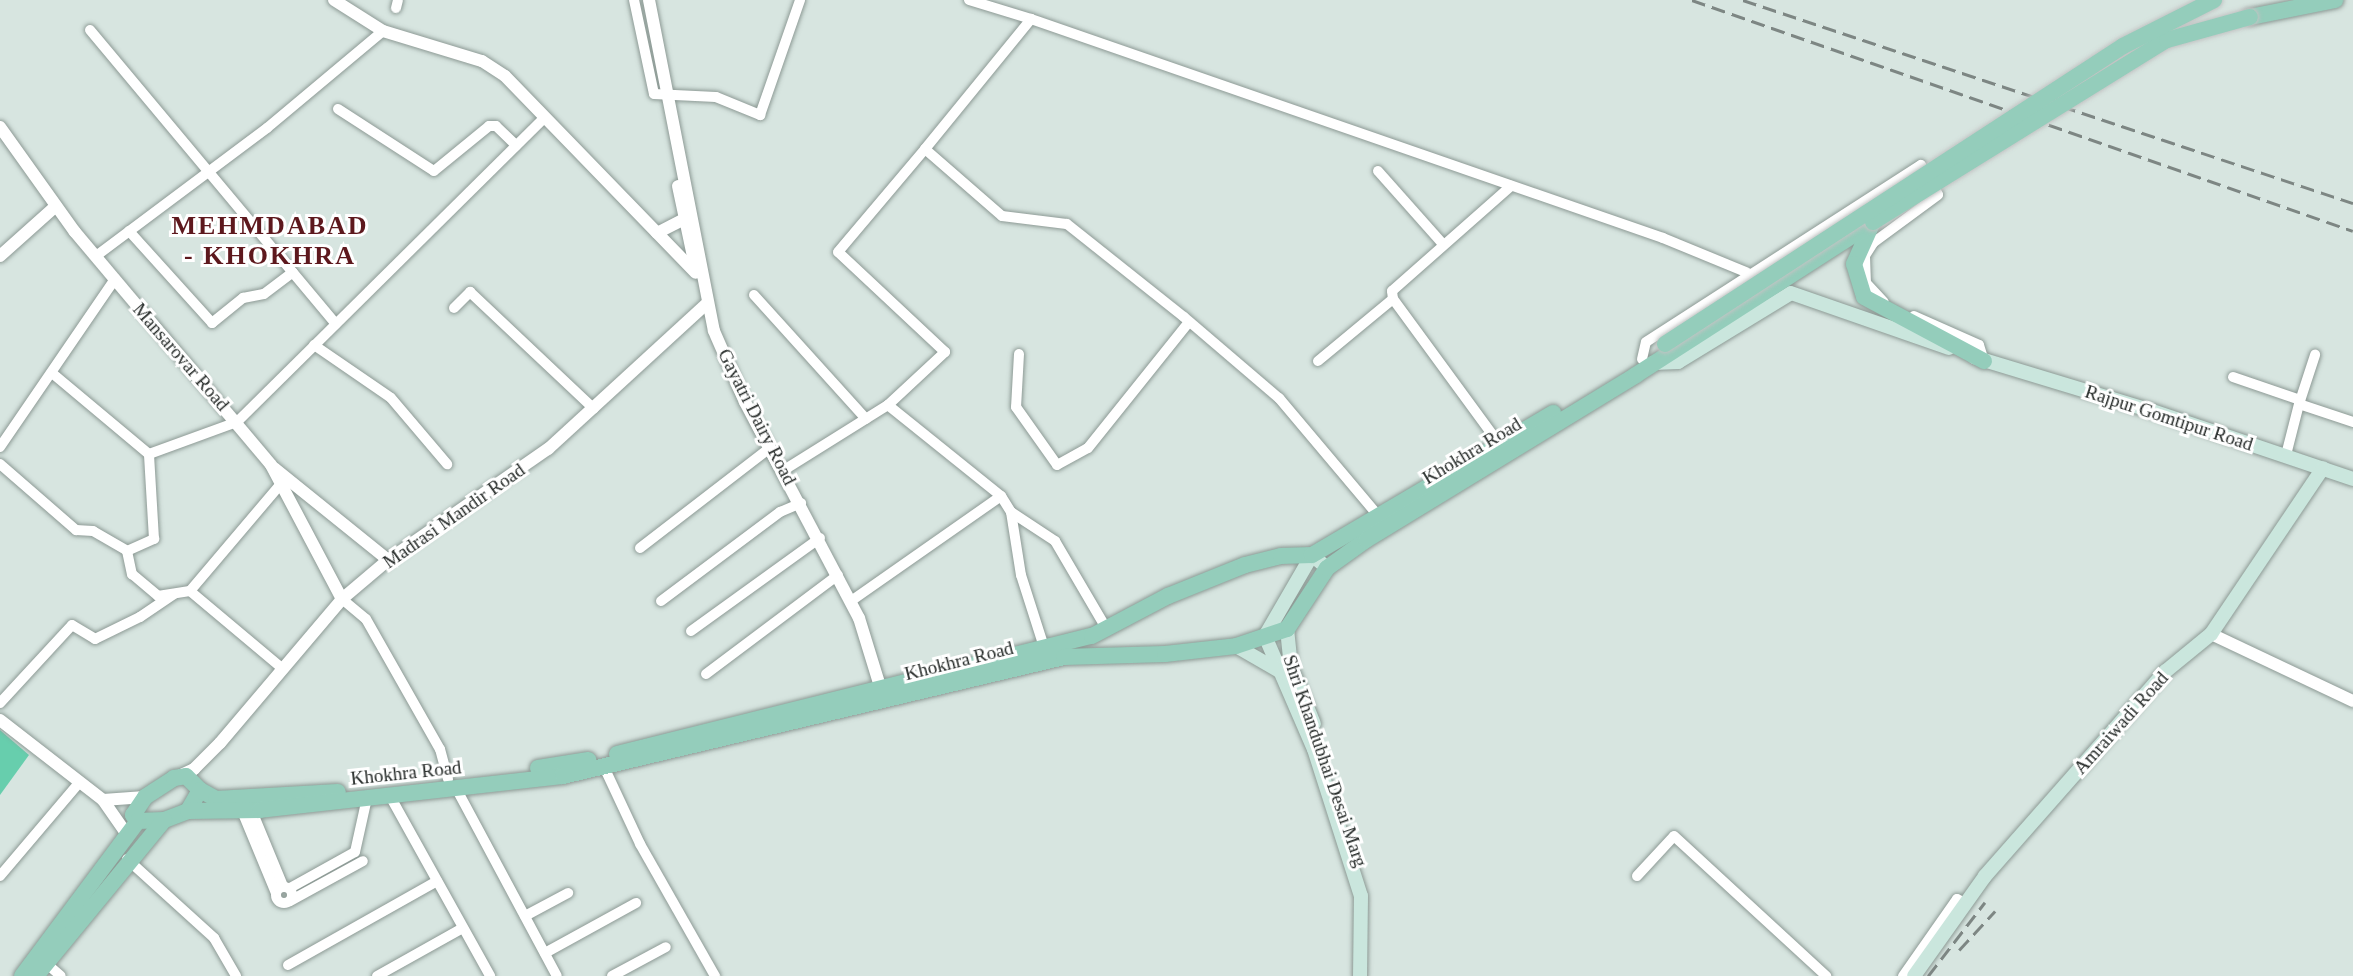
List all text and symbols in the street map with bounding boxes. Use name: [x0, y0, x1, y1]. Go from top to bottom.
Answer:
district label: MEHMDABAD - KHOKHRA: [173, 210, 367, 272]
street label: Mansarovar Road: [128, 298, 234, 416]
street label: Gayatri Dairy Road: [713, 345, 801, 489]
street label: Rajpur Gomtipur Road: [2082, 380, 2256, 456]
street label: Khokhra Road: [1418, 413, 1526, 489]
street label: Madrasi Mandir Road: [379, 459, 529, 573]
street label: Khokhra Road: [902, 636, 1016, 686]
street label: Shri Khandubhai Desai Marg: [1278, 652, 1372, 870]
street label: Amraiwadi Road: [2069, 667, 2173, 779]
street label: Khokhra Road: [349, 756, 463, 790]

